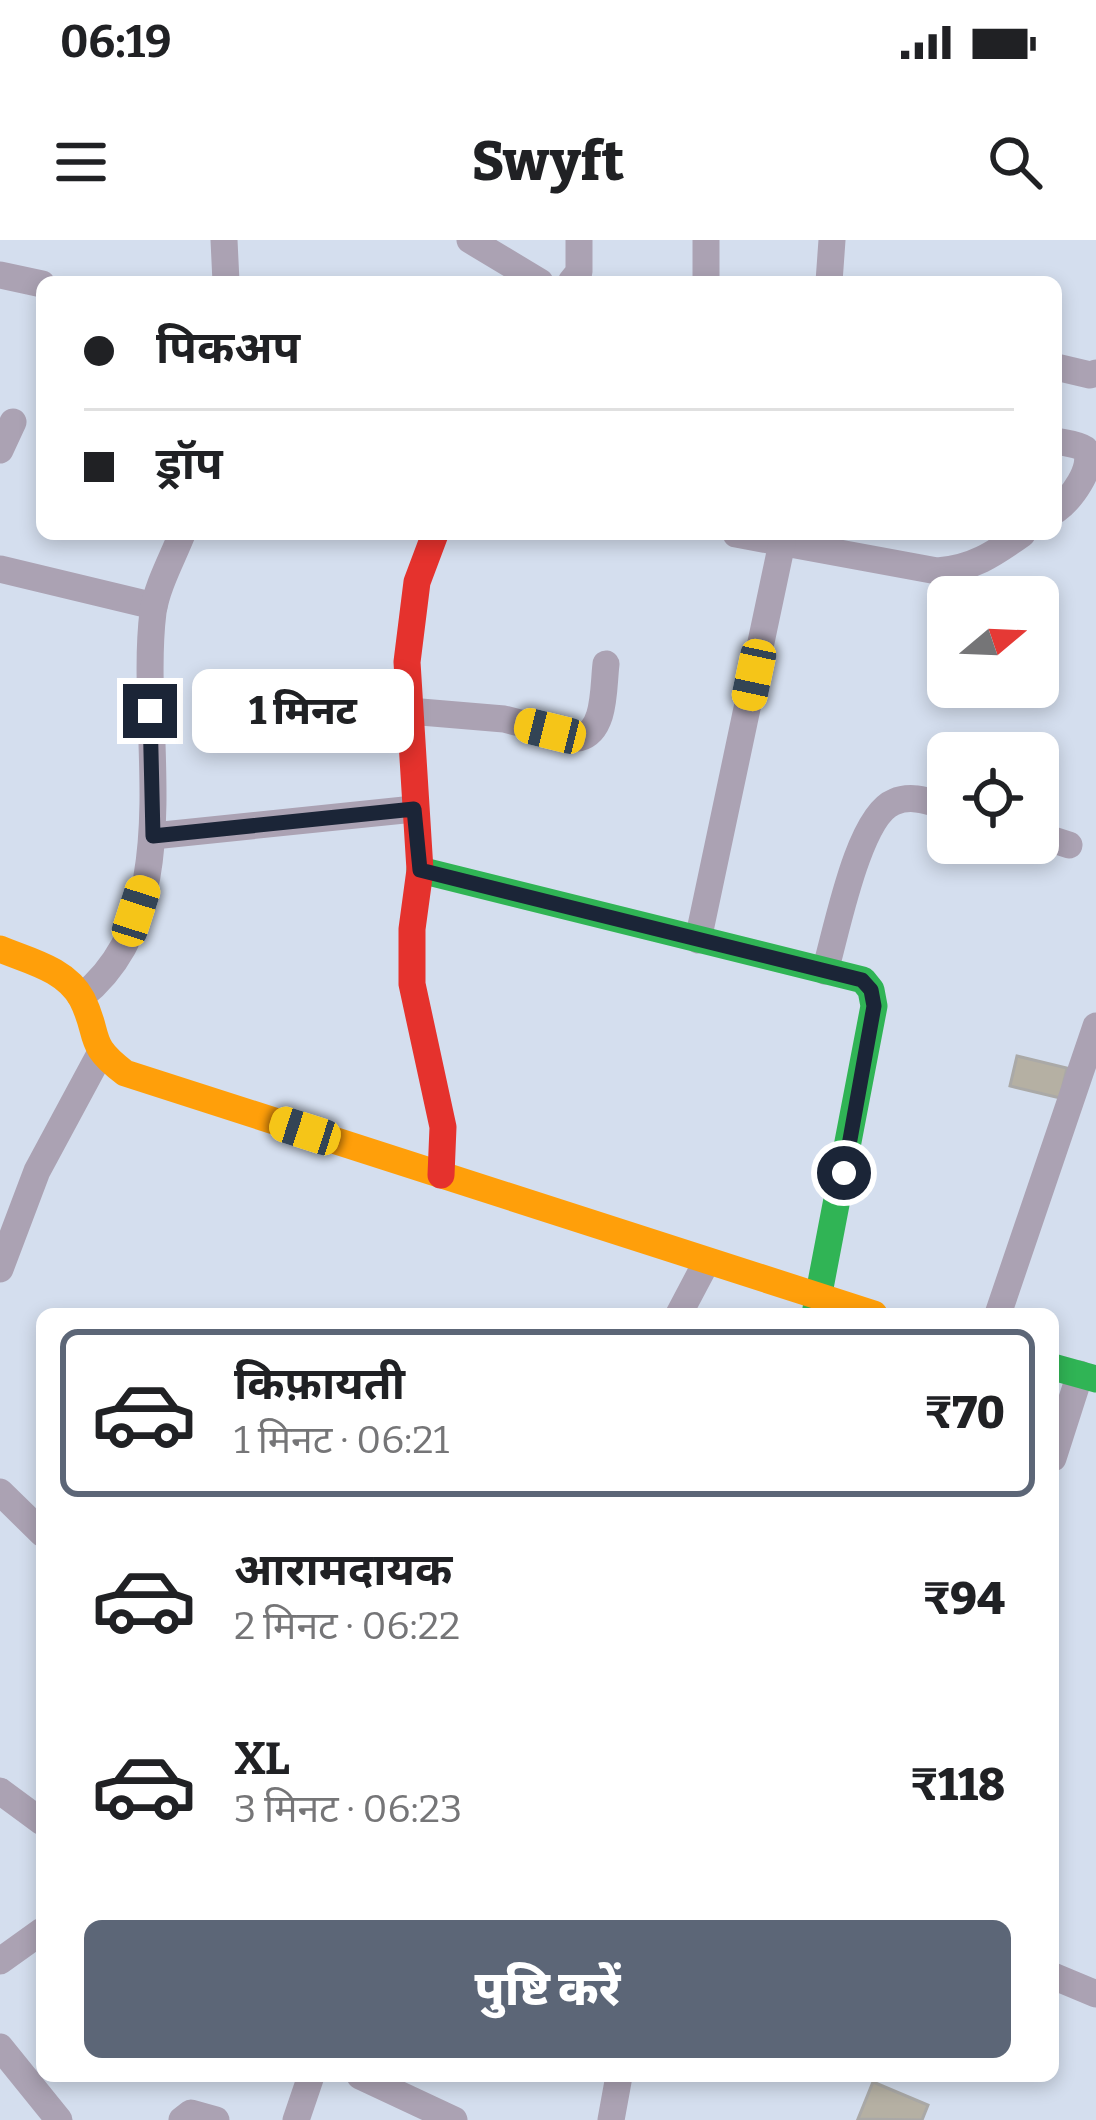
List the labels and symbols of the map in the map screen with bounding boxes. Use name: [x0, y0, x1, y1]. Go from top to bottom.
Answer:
north arrow: [927, 576, 1059, 708]
car: [729, 636, 779, 714]
callout: 1 मिनट: [192, 669, 414, 753]
route end: [123, 684, 177, 738]
car: [511, 705, 589, 757]
car: [108, 871, 164, 951]
car: [265, 1103, 345, 1159]
route start: [817, 1146, 871, 1200]

